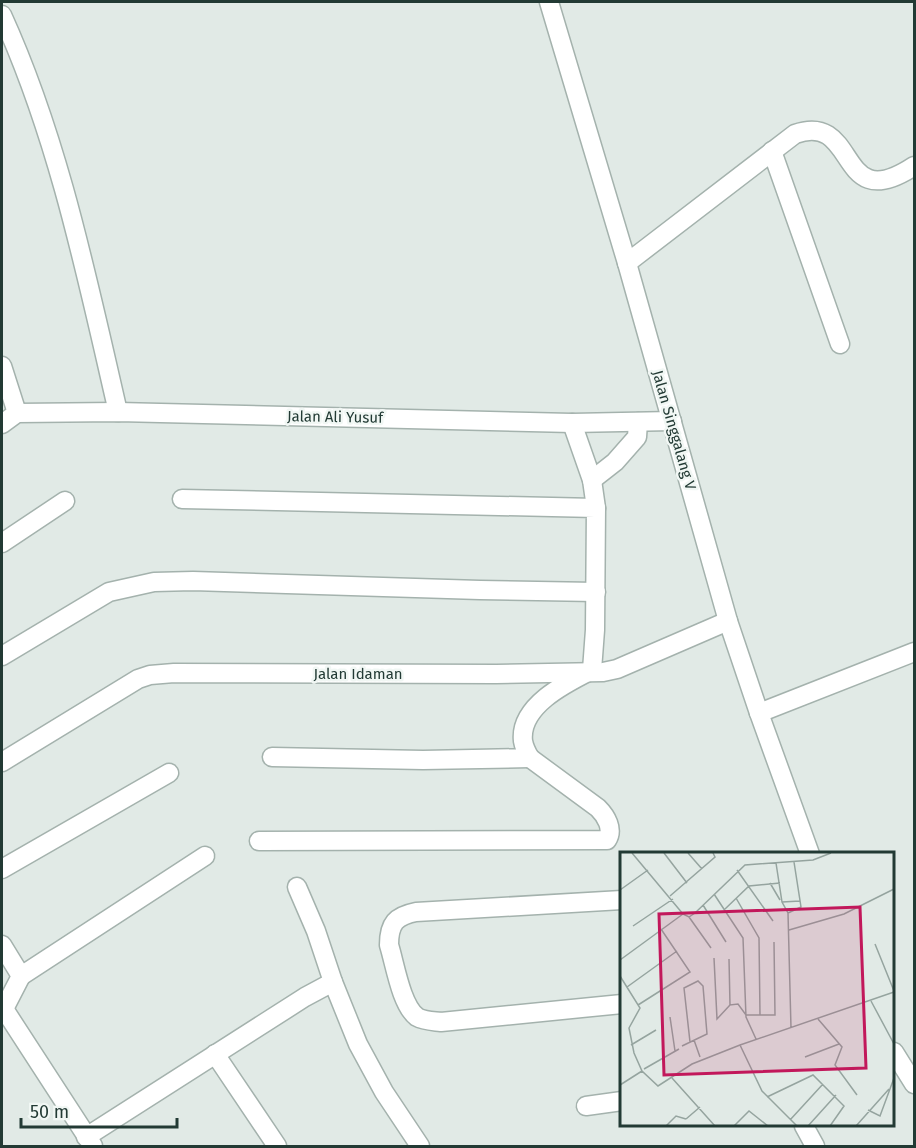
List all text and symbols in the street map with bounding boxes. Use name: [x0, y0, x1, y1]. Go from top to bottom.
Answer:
street label: Jalan Singgalang V: [648, 368, 700, 493]
street label: Jalan Ali Yusuf: [287, 407, 384, 427]
street label: Jalan Idaman: [313, 665, 403, 683]
inset map: [620, 852, 895, 1127]
scale bar: [21, 1091, 177, 1129]
text: 50 m: [30, 1101, 69, 1123]

